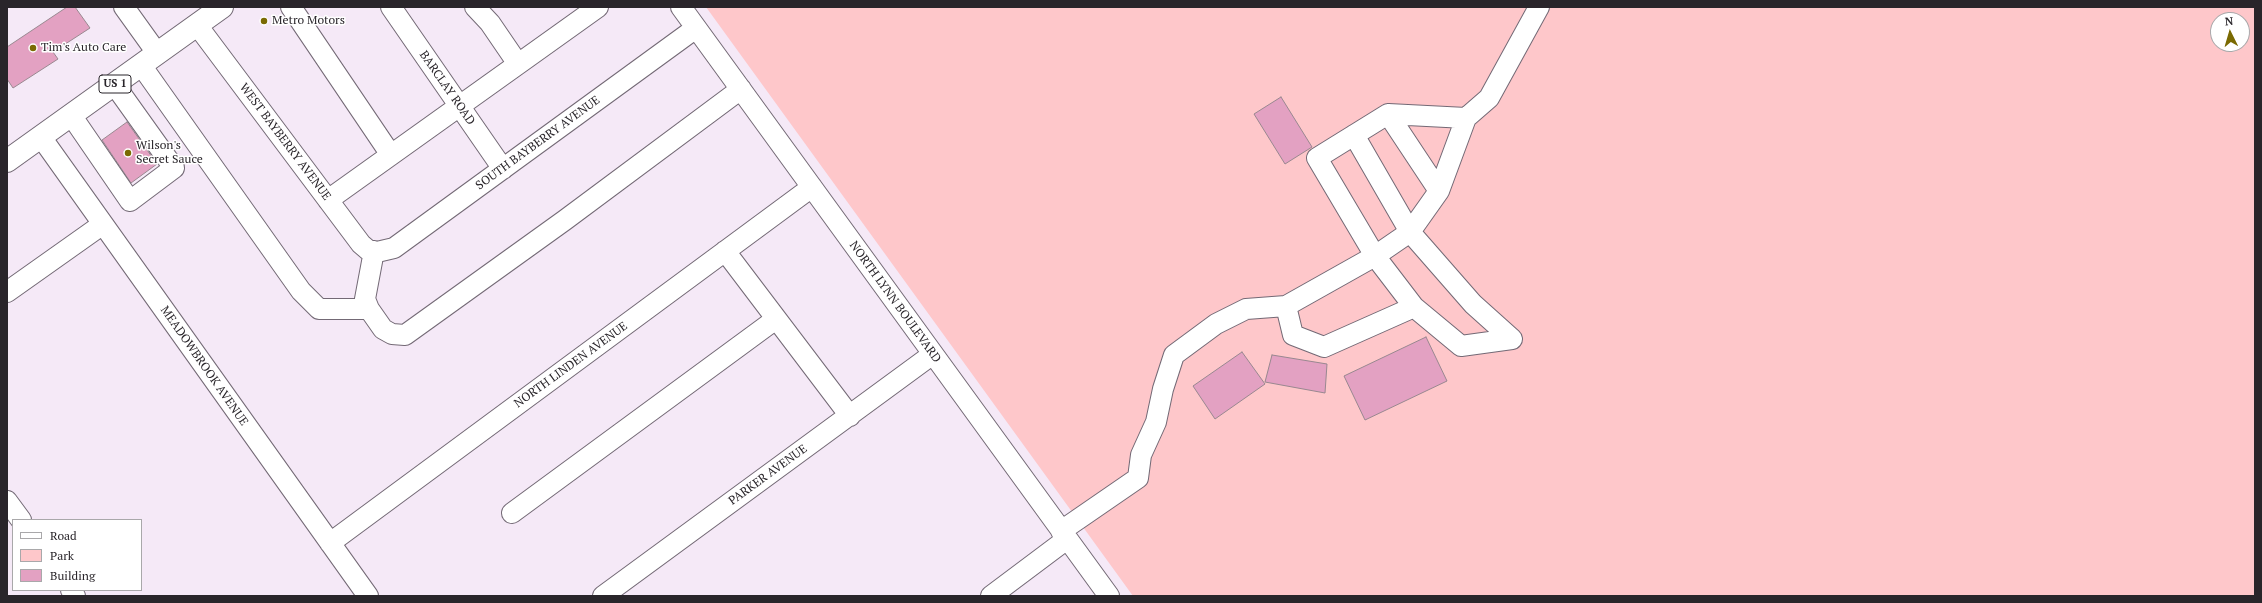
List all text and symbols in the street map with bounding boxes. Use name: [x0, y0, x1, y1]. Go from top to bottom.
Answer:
north arrow: [2210, 12, 2250, 52]
place label: Metro Motors: [272, 14, 345, 28]
text: N: [2224, 14, 2234, 28]
marker: Metro Motors: [259, 16, 269, 26]
place label: Tim's Auto Care: [41, 41, 126, 55]
marker: Tim's Auto Care: [28, 43, 38, 53]
street label: BARCLAY ROAD: [416, 48, 478, 128]
road number: US 1: [99, 75, 131, 93]
street label: WEST BAYBERRY AVENUE: [236, 81, 334, 203]
street label: SOUTH BAYBERRY AVENUE: [473, 93, 603, 193]
place label: Wilson's Secret Sauce: [136, 139, 203, 167]
marker: Wilson's Secret Sauce: [123, 148, 133, 158]
street label: NORTH LYNN BOULEVARD: [846, 238, 944, 366]
street label: MEADOWBROOK AVENUE: [157, 303, 251, 429]
street label: NORTH LINDEN AVENUE: [512, 319, 630, 411]
street label: PARKER AVENUE: [726, 442, 810, 508]
legend: [12, 519, 142, 591]
text: Road: [50, 528, 77, 543]
text: Park: [50, 548, 74, 563]
text: Building: [50, 568, 95, 583]

